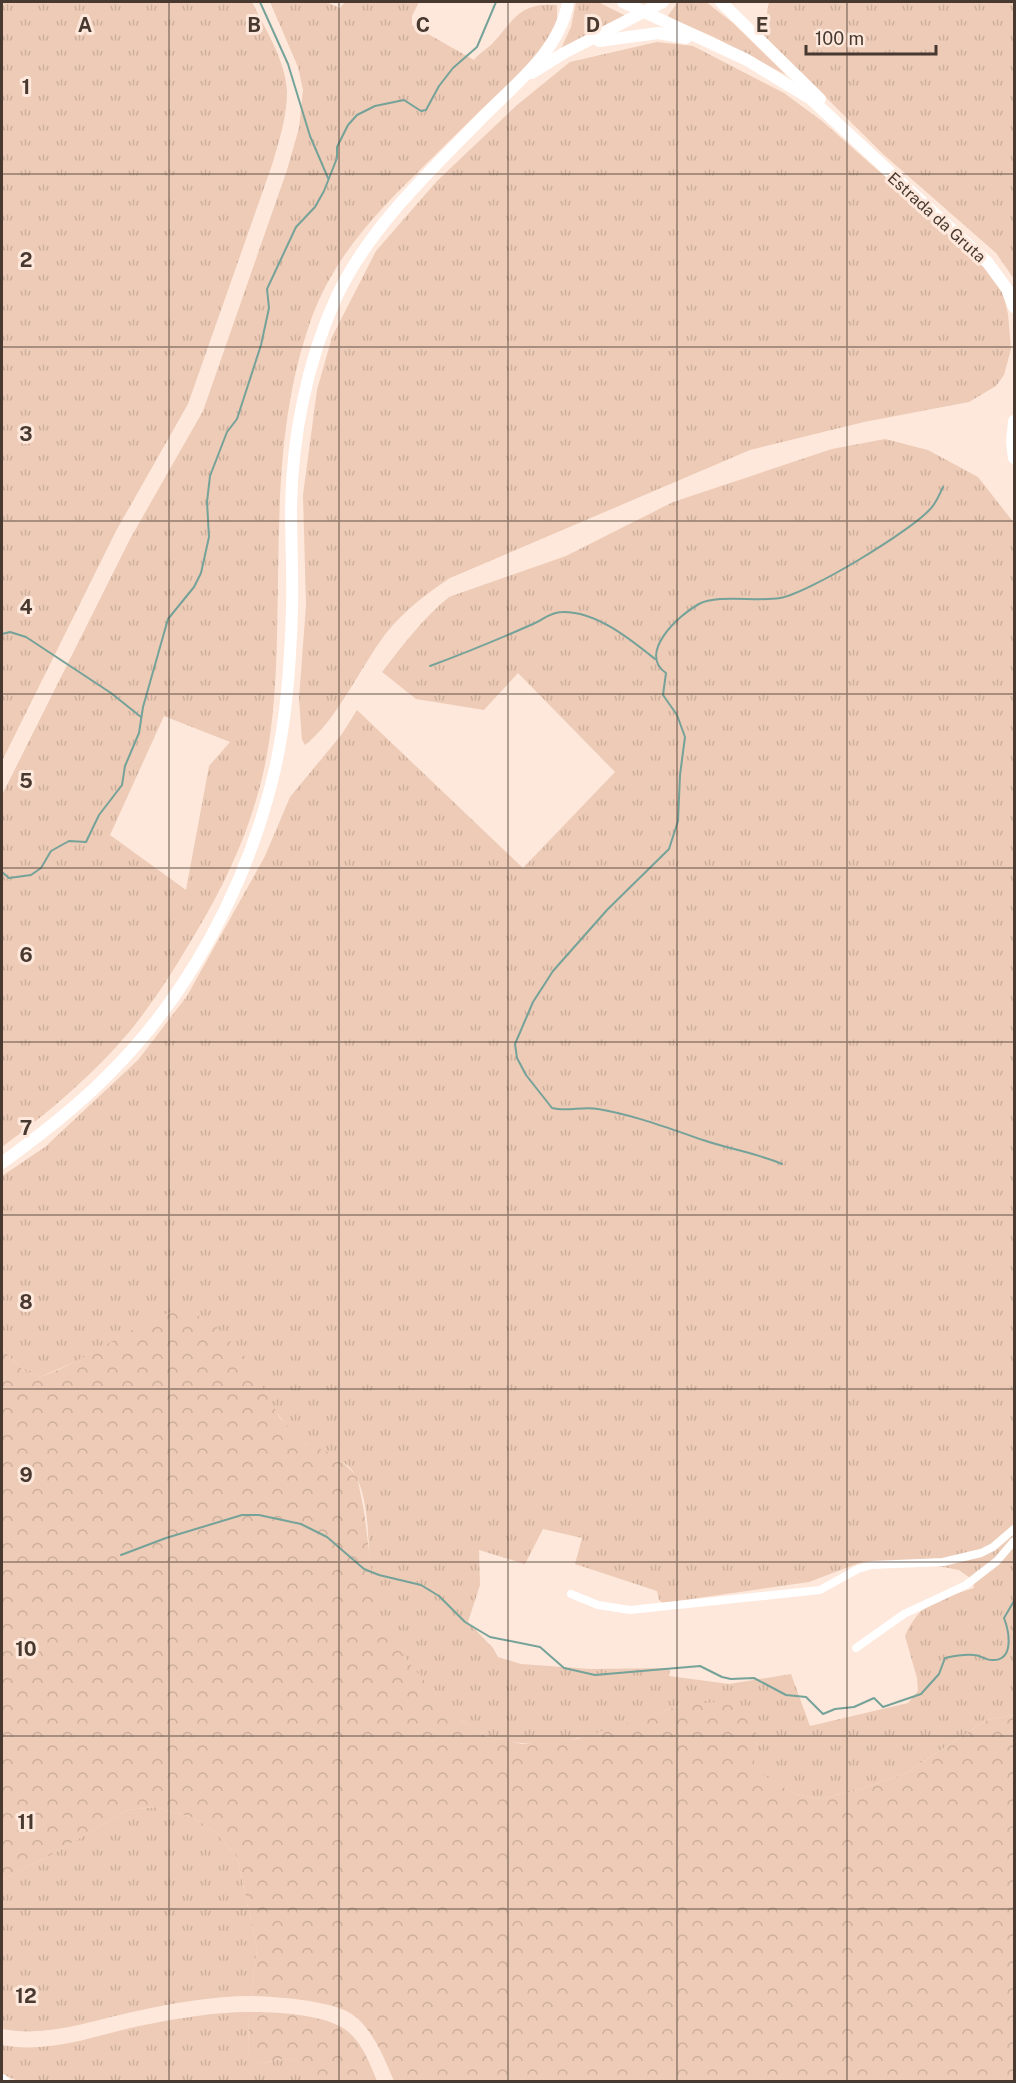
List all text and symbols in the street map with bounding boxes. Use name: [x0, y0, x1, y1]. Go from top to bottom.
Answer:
text: A: [78, 13, 92, 37]
text: B: [247, 13, 261, 37]
text: C: [416, 13, 430, 37]
text: D: [586, 13, 600, 37]
text: E: [756, 13, 768, 37]
scale bar: [806, 18, 936, 56]
text: 100 m: [815, 28, 864, 49]
text: 1: [22, 75, 30, 99]
street label: Estrada da Gruta: [884, 168, 990, 266]
text: 2: [20, 248, 32, 272]
text: 3: [19, 422, 33, 446]
text: 4: [19, 595, 33, 619]
text: 5: [19, 769, 33, 793]
text: 6: [19, 943, 33, 967]
text: 7: [20, 1116, 32, 1140]
text: 8: [19, 1290, 33, 1314]
text: 9: [19, 1463, 33, 1487]
text: 10: [15, 1637, 37, 1661]
text: 11: [17, 1810, 35, 1834]
text: 12: [15, 1984, 37, 2008]

